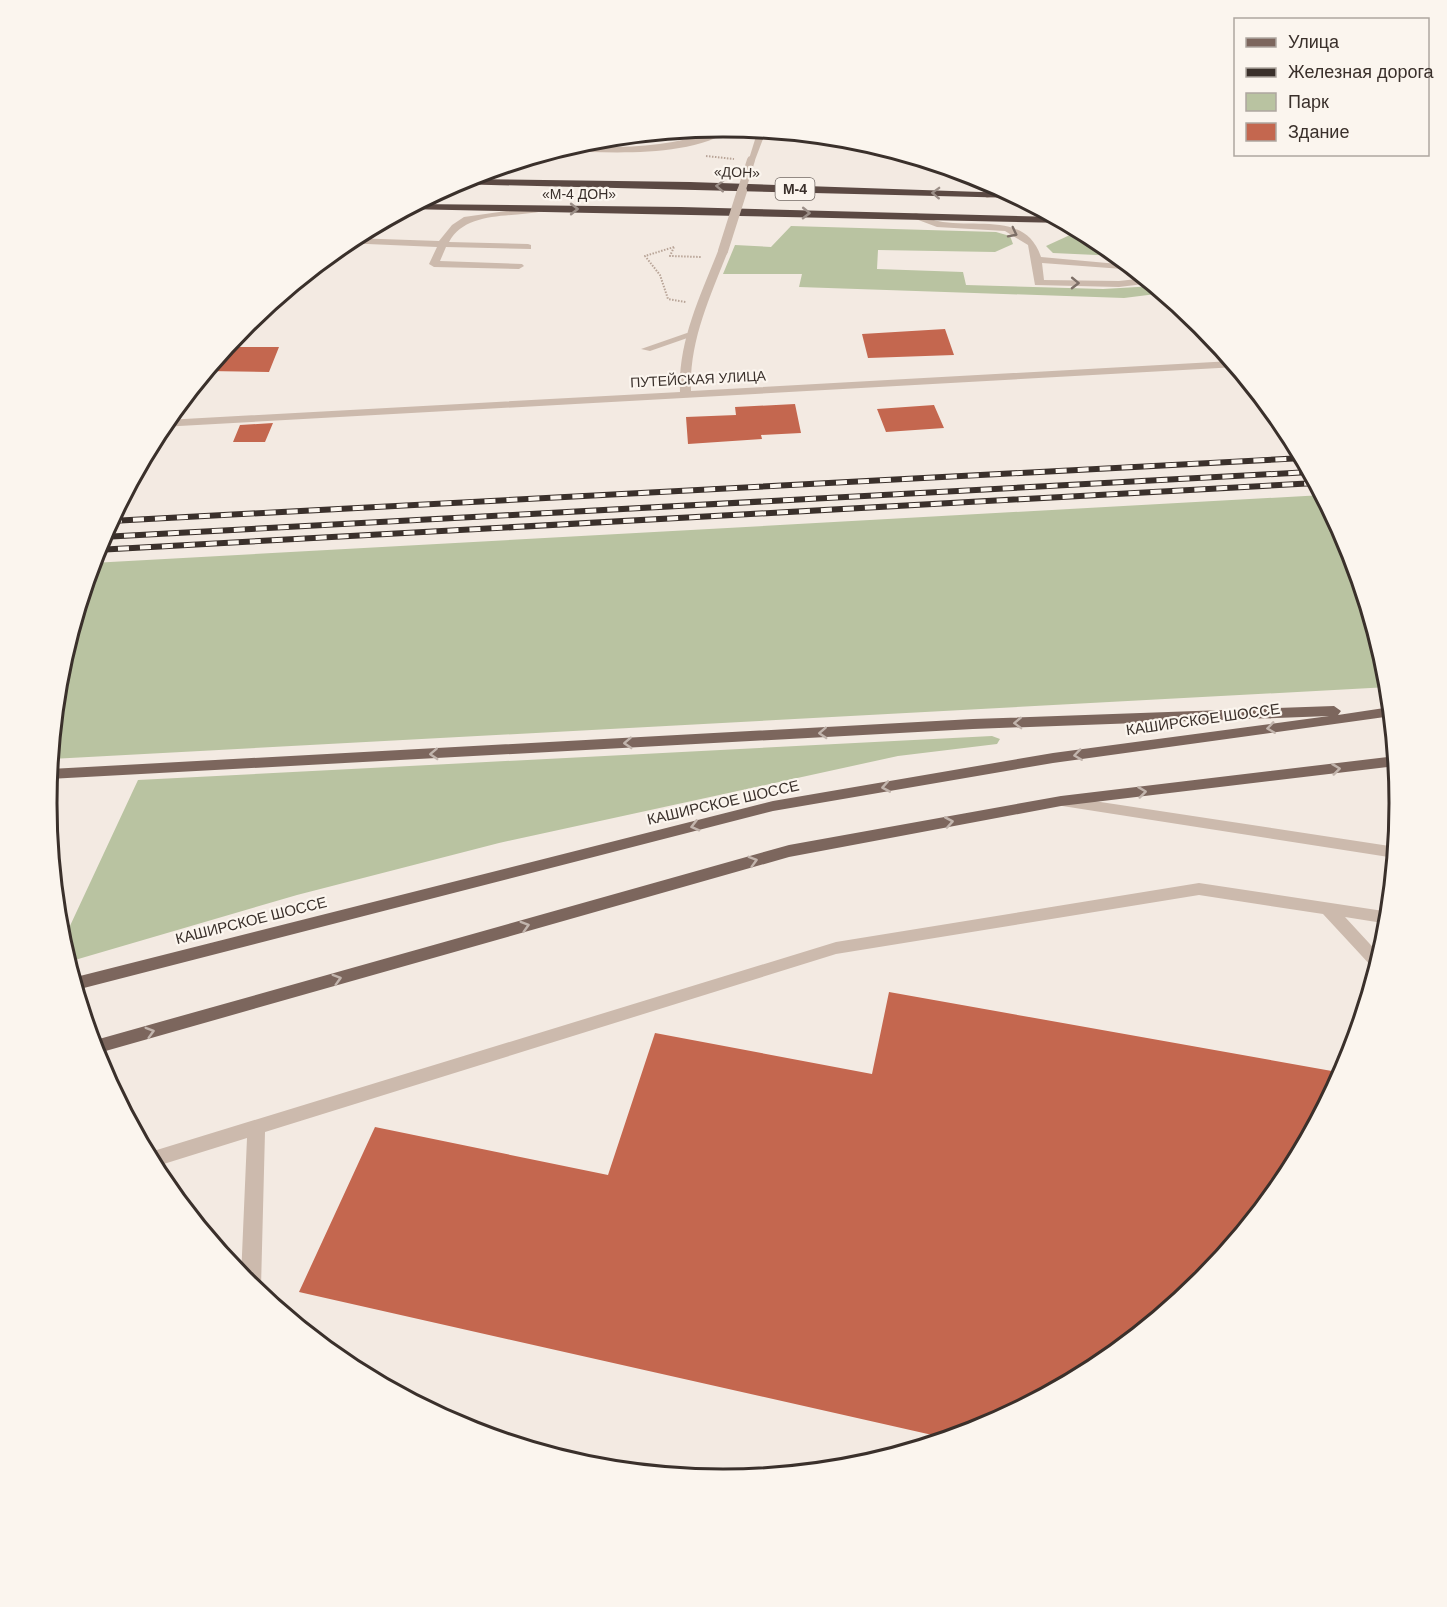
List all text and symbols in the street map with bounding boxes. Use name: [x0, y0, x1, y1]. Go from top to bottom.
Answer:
legend: [1234, 18, 1429, 156]
text: Улица: [1288, 32, 1340, 52]
text: Железная дорога: [1288, 62, 1435, 82]
text: Парк: [1288, 92, 1329, 112]
text: Здание: [1288, 122, 1349, 142]
street label: «ДОН»: [714, 163, 761, 181]
road number: М-4: [776, 178, 814, 200]
one-way arrow: [716, 180, 725, 193]
street label: «М-4 ДОН»: [542, 186, 616, 202]
one-way arrow: [931, 187, 940, 199]
one-way arrow: [569, 203, 578, 215]
one-way arrow: [802, 207, 811, 219]
one-way arrow: [1007, 226, 1018, 237]
one-way arrow: [1071, 277, 1080, 289]
street label: ПУТЕЙСКАЯ УЛИЦА: [630, 366, 767, 391]
street label: КАШИРСКОЕ ШОССЕ: [1125, 700, 1281, 738]
one-way arrow: [1013, 716, 1022, 729]
one-way arrow: [1266, 721, 1276, 734]
one-way arrow: [819, 726, 828, 739]
one-way arrow: [624, 737, 633, 750]
one-way arrow: [429, 747, 438, 760]
one-way arrow: [1073, 748, 1082, 760]
one-way arrow: [1331, 763, 1340, 775]
street label: КАШИРСКОЕ ШОССЕ: [645, 776, 801, 828]
one-way arrow: [881, 780, 890, 792]
one-way arrow: [1137, 786, 1146, 798]
one-way arrow: [944, 816, 954, 829]
one-way arrow: [690, 819, 701, 831]
one-way arrow: [747, 856, 758, 868]
street label: КАШИРСКОЕ ШОССЕ: [174, 893, 328, 947]
one-way arrow: [519, 921, 530, 933]
one-way arrow: [332, 974, 342, 986]
one-way arrow: [145, 1026, 155, 1039]

